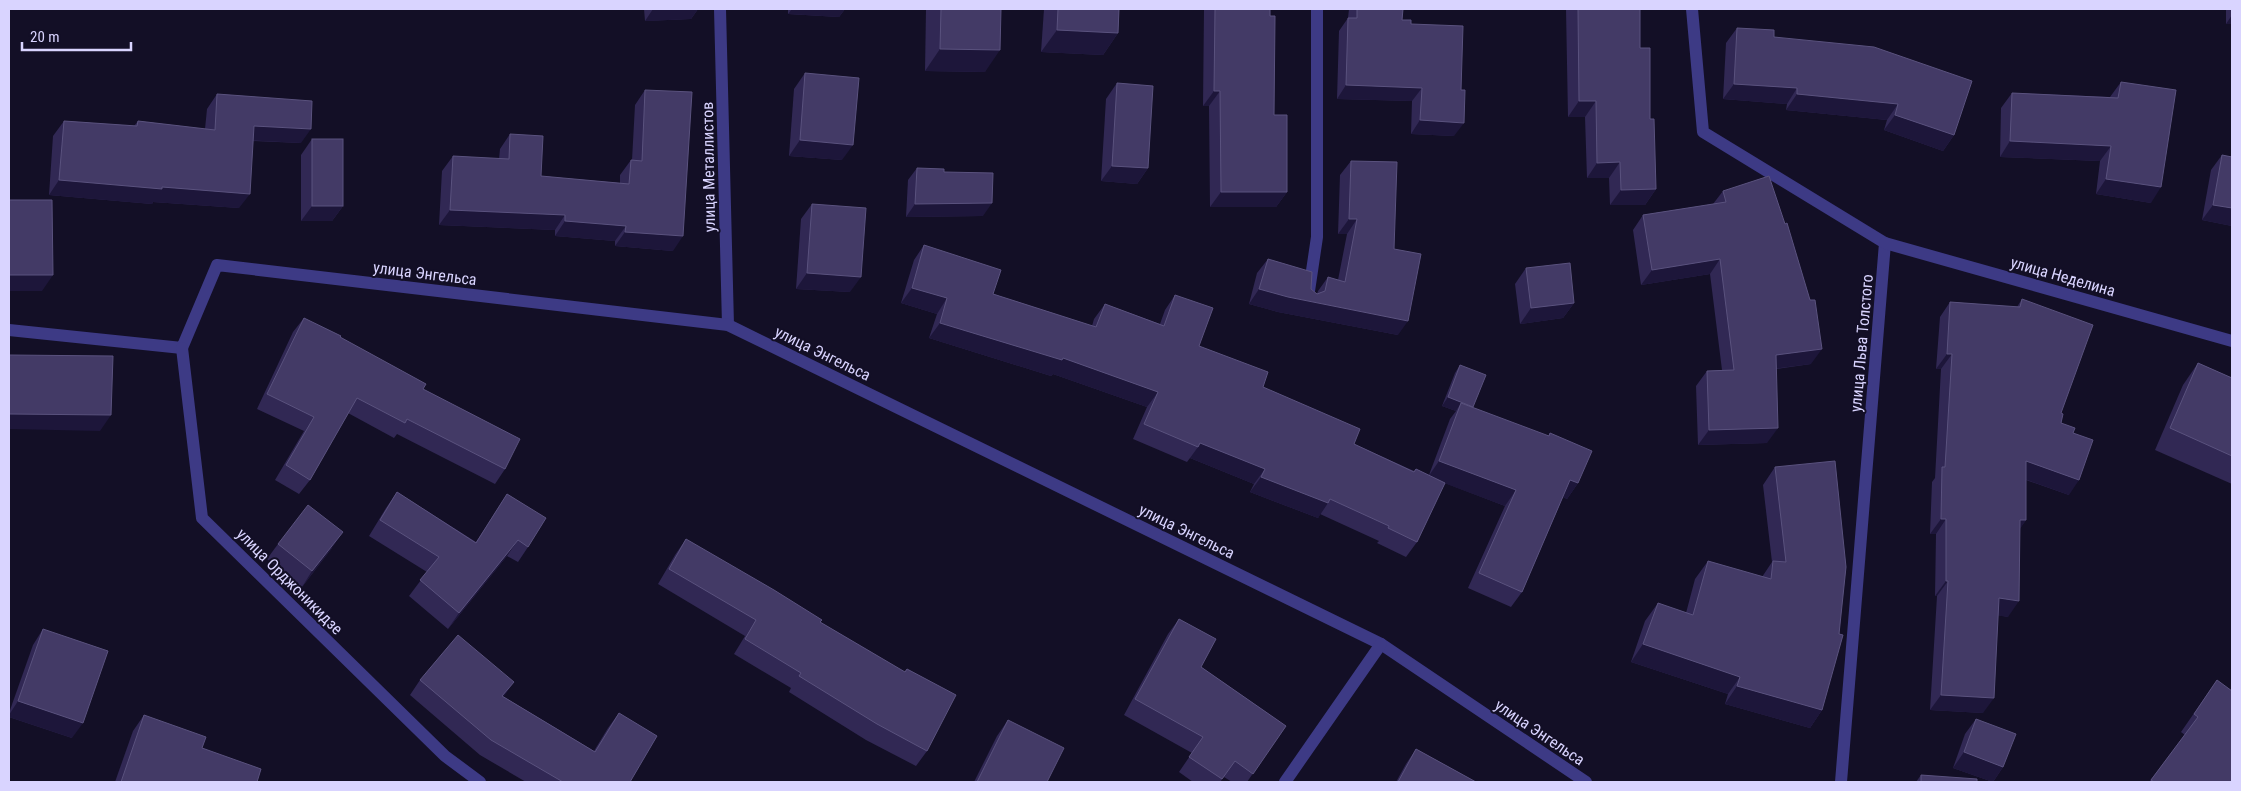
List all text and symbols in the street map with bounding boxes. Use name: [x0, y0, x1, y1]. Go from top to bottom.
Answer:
scale bar: [22, 20, 131, 52]
text: 20 m: [30, 28, 60, 46]
street label: улица Металлистов: [698, 102, 719, 232]
street label: улица Неделина: [2008, 252, 2117, 300]
street label: улица Энгельса: [372, 258, 478, 289]
street label: улица Льва Толстого: [1846, 273, 1877, 413]
street label: улица Энгельса: [772, 322, 874, 385]
street label: улица Энгельса: [1136, 500, 1238, 563]
street label: улица Орджоникидзе: [233, 524, 347, 638]
street label: улица Энгельса: [1491, 695, 1588, 769]

